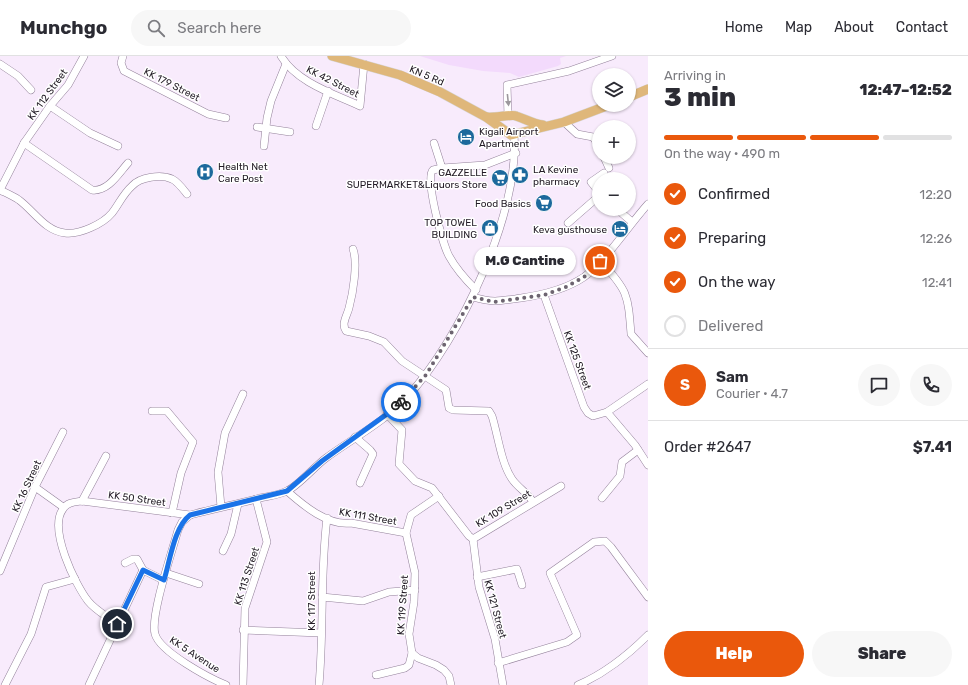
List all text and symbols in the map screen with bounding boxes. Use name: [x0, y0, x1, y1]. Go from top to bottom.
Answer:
search box: [131, 10, 411, 46]
text: Munchgo: [20, 16, 107, 39]
icon: search: [145, 17, 167, 39]
text: Search here: [177, 19, 262, 37]
text: Home: [725, 19, 763, 36]
text: Map: [785, 19, 812, 36]
text: About: [834, 19, 874, 36]
text: Contact: [896, 19, 948, 36]
street label: KK 42 Street: [304, 63, 361, 100]
street label: KN 5 Rd: [408, 63, 446, 89]
street label: KK 179 Street: [142, 66, 202, 104]
street label: KK 112 Street: [25, 67, 70, 122]
map controls: [592, 68, 636, 216]
button: layers: [592, 68, 636, 112]
text: Arriving in: [664, 68, 726, 83]
text: 12:47–12:52: [860, 81, 952, 99]
text: 3 min: [664, 82, 736, 113]
one-way arrow: [505, 94, 512, 107]
button: +: [592, 120, 636, 164]
place label: Kigali Airport Apartment: [479, 126, 538, 150]
hotel icon: Kigali Airport Apartment: [456, 127, 476, 147]
text: On the way · 490 m: [664, 146, 780, 161]
place label: Health Net Care Post: [218, 161, 268, 185]
hospital icon: Health Net Care Post: [195, 162, 215, 182]
place label: LA Kevine pharmacy: [533, 164, 580, 188]
pharmacy icon: LA Kevine pharmacy: [510, 165, 530, 185]
place label: GAZZELLE SUPERMARKET&Liquors Store: [347, 167, 487, 191]
supermarket icon: GAZZELLE SUPERMARKET&Liquors Store: [490, 168, 510, 188]
button: −: [592, 172, 636, 216]
icon: check: [664, 183, 686, 205]
text: Confirmed: [698, 185, 770, 203]
text: 12:20: [920, 187, 952, 202]
supermarket icon: Food Basics: [534, 193, 554, 213]
place label: Food Basics: [475, 198, 531, 210]
place label: TOP TOWEL BUILDING: [424, 217, 477, 241]
shop icon: TOP TOWEL BUILDING: [480, 218, 500, 238]
hotel icon: Keva gusthouse: [610, 219, 630, 239]
place label: Keva gusthouse: [533, 224, 607, 236]
icon: check: [664, 227, 686, 249]
text: Preparing: [698, 229, 766, 247]
text: 12:26: [920, 231, 952, 246]
pin: [583, 244, 617, 278]
callout: M.G Cantine: [474, 247, 576, 275]
icon: bag: [589, 250, 611, 272]
text: M.G Cantine: [485, 253, 565, 268]
icon: check: [664, 271, 686, 293]
text: On the way: [698, 273, 776, 291]
text: 12:41: [922, 275, 952, 290]
text: Delivered: [698, 317, 763, 335]
street label: KK 125 Street: [561, 329, 593, 392]
button: chat: [858, 364, 900, 406]
button: phone: [910, 364, 952, 406]
text: Sam: [716, 368, 749, 386]
text: S: [680, 376, 690, 394]
courier: [381, 382, 421, 422]
text: Courier · 4.7: [716, 386, 788, 401]
icon: bike: [390, 391, 412, 413]
text: Order #2647: [664, 438, 751, 456]
text: $7.41: [913, 438, 952, 456]
street label: KK 16 Street: [10, 458, 44, 514]
street label: KK 109 Street: [474, 488, 533, 530]
street label: KK 50 Street: [107, 489, 167, 509]
street label: KK 111 Street: [338, 506, 398, 528]
street label: KK 113 Street: [232, 546, 262, 607]
street label: KK 117 Street: [306, 571, 318, 631]
street label: KK 119 Street: [395, 575, 411, 636]
street label: KK 121 Street: [481, 579, 509, 640]
pin: [100, 607, 134, 641]
icon: home: [106, 613, 128, 635]
button: Help: [664, 631, 804, 677]
button: Share: [812, 631, 952, 677]
street label: KK 5 Avenue: [167, 634, 222, 676]

